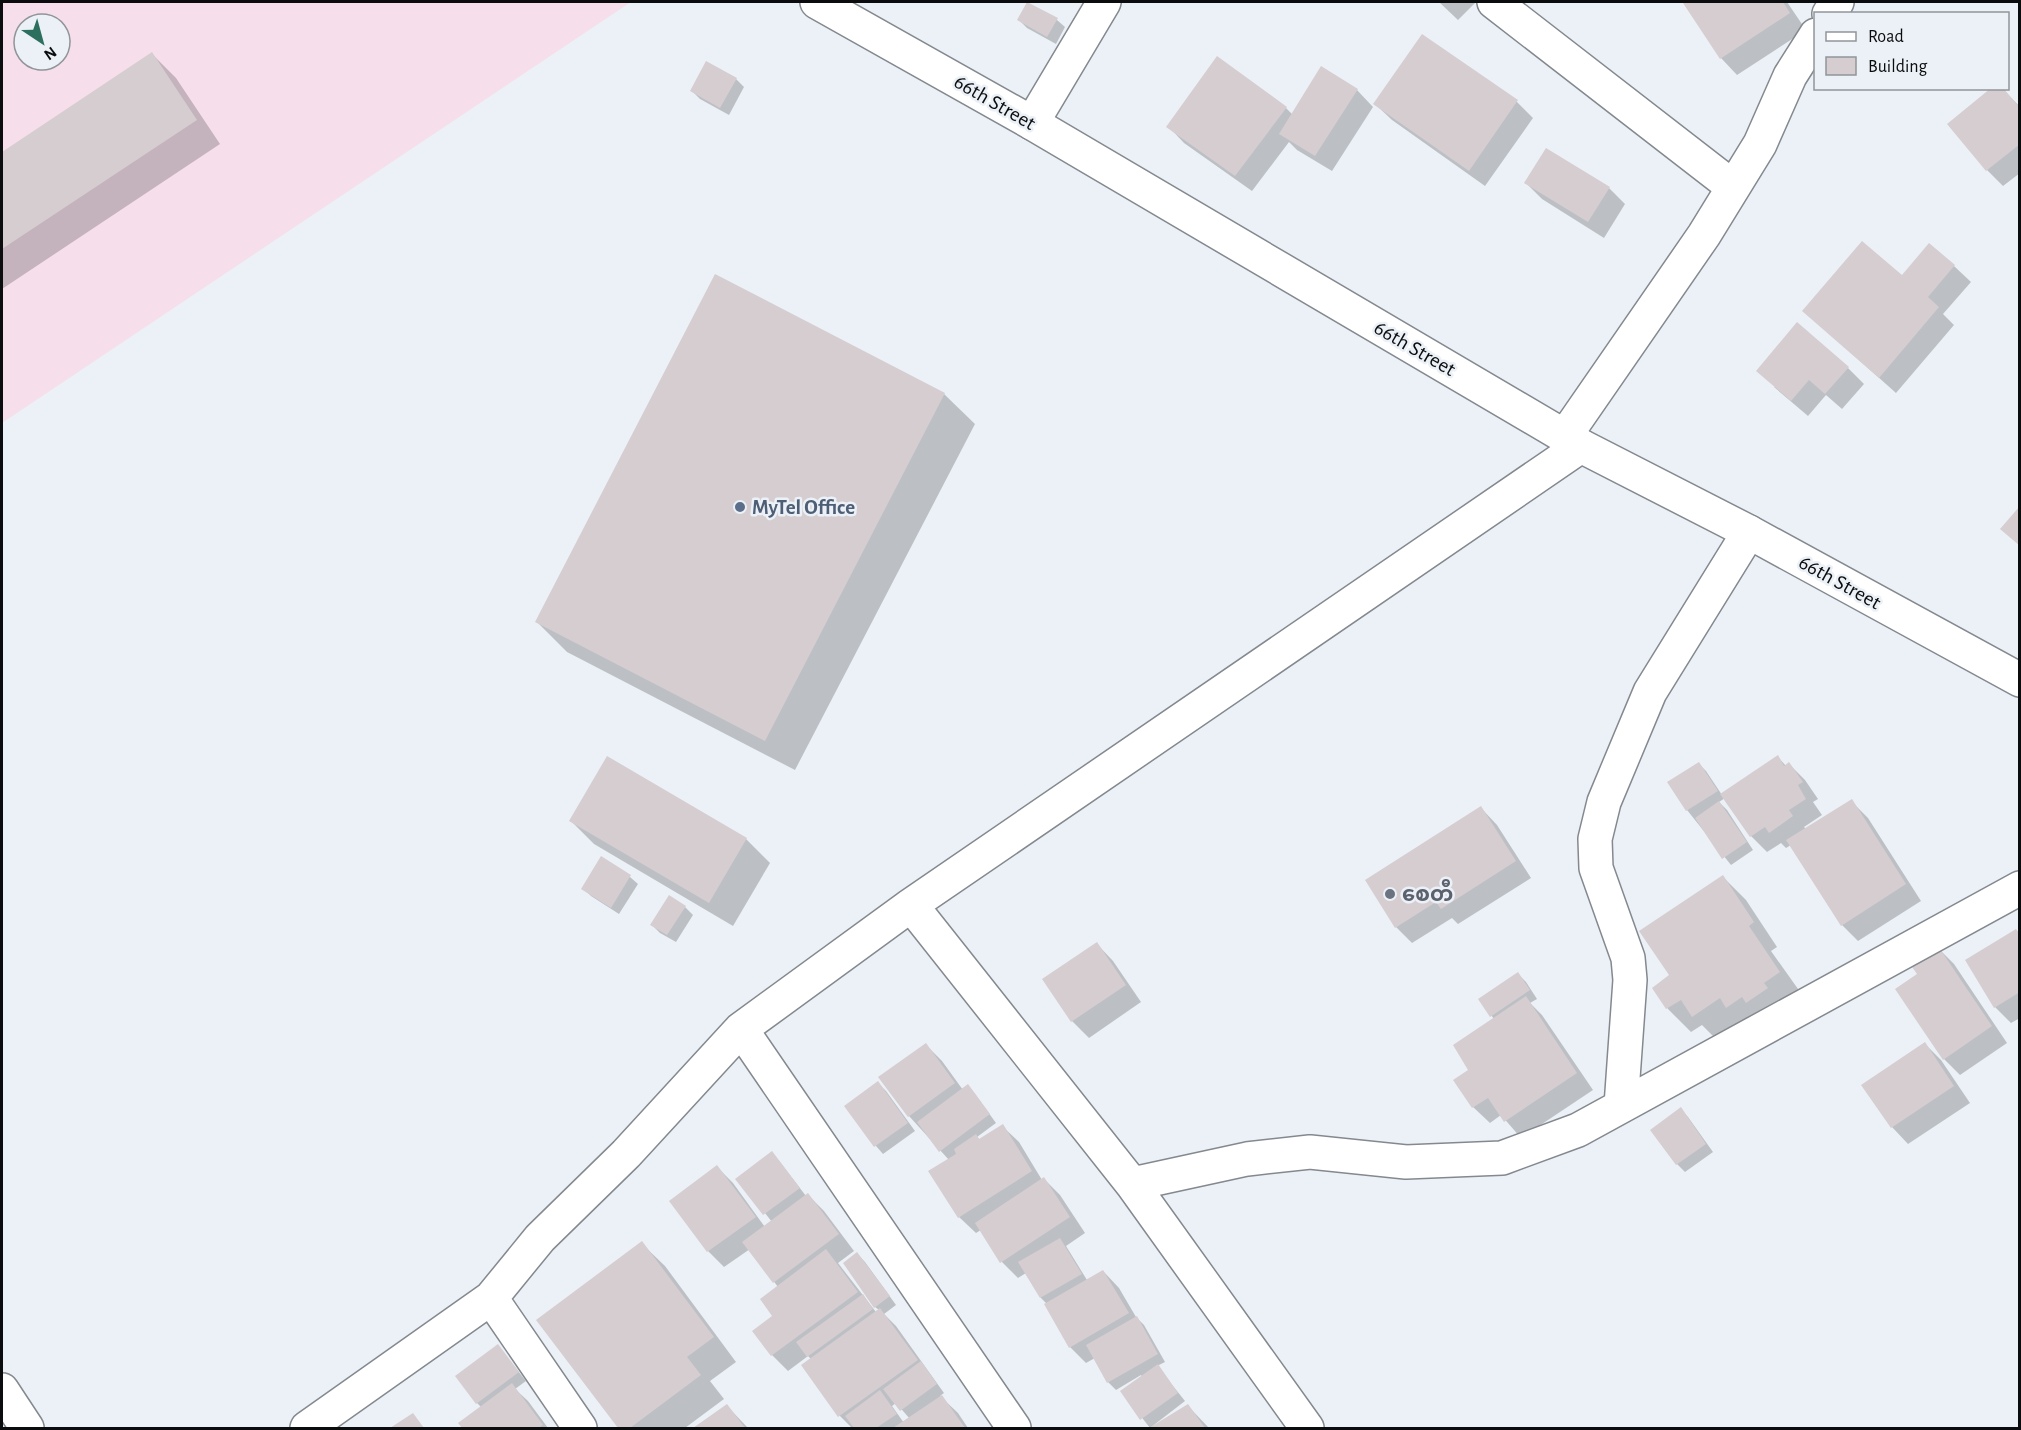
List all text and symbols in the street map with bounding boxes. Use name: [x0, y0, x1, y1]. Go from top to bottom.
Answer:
north arrow: [12, 12, 72, 72]
legend: [1814, 12, 2009, 90]
text: Road: [1868, 28, 1904, 46]
text: N: [41, 44, 59, 63]
text: Building: [1868, 58, 1928, 76]
street label: 66th Street: [950, 71, 1039, 134]
street label: 66th Street: [1370, 317, 1459, 380]
place label: MyTel Office: [752, 497, 855, 518]
marker: MyTel Office: [733, 500, 747, 514]
street label: 66th Street: [1795, 551, 1885, 614]
place label: စေတီ: [1402, 879, 1453, 905]
marker: စေတီ: [1383, 887, 1397, 901]

